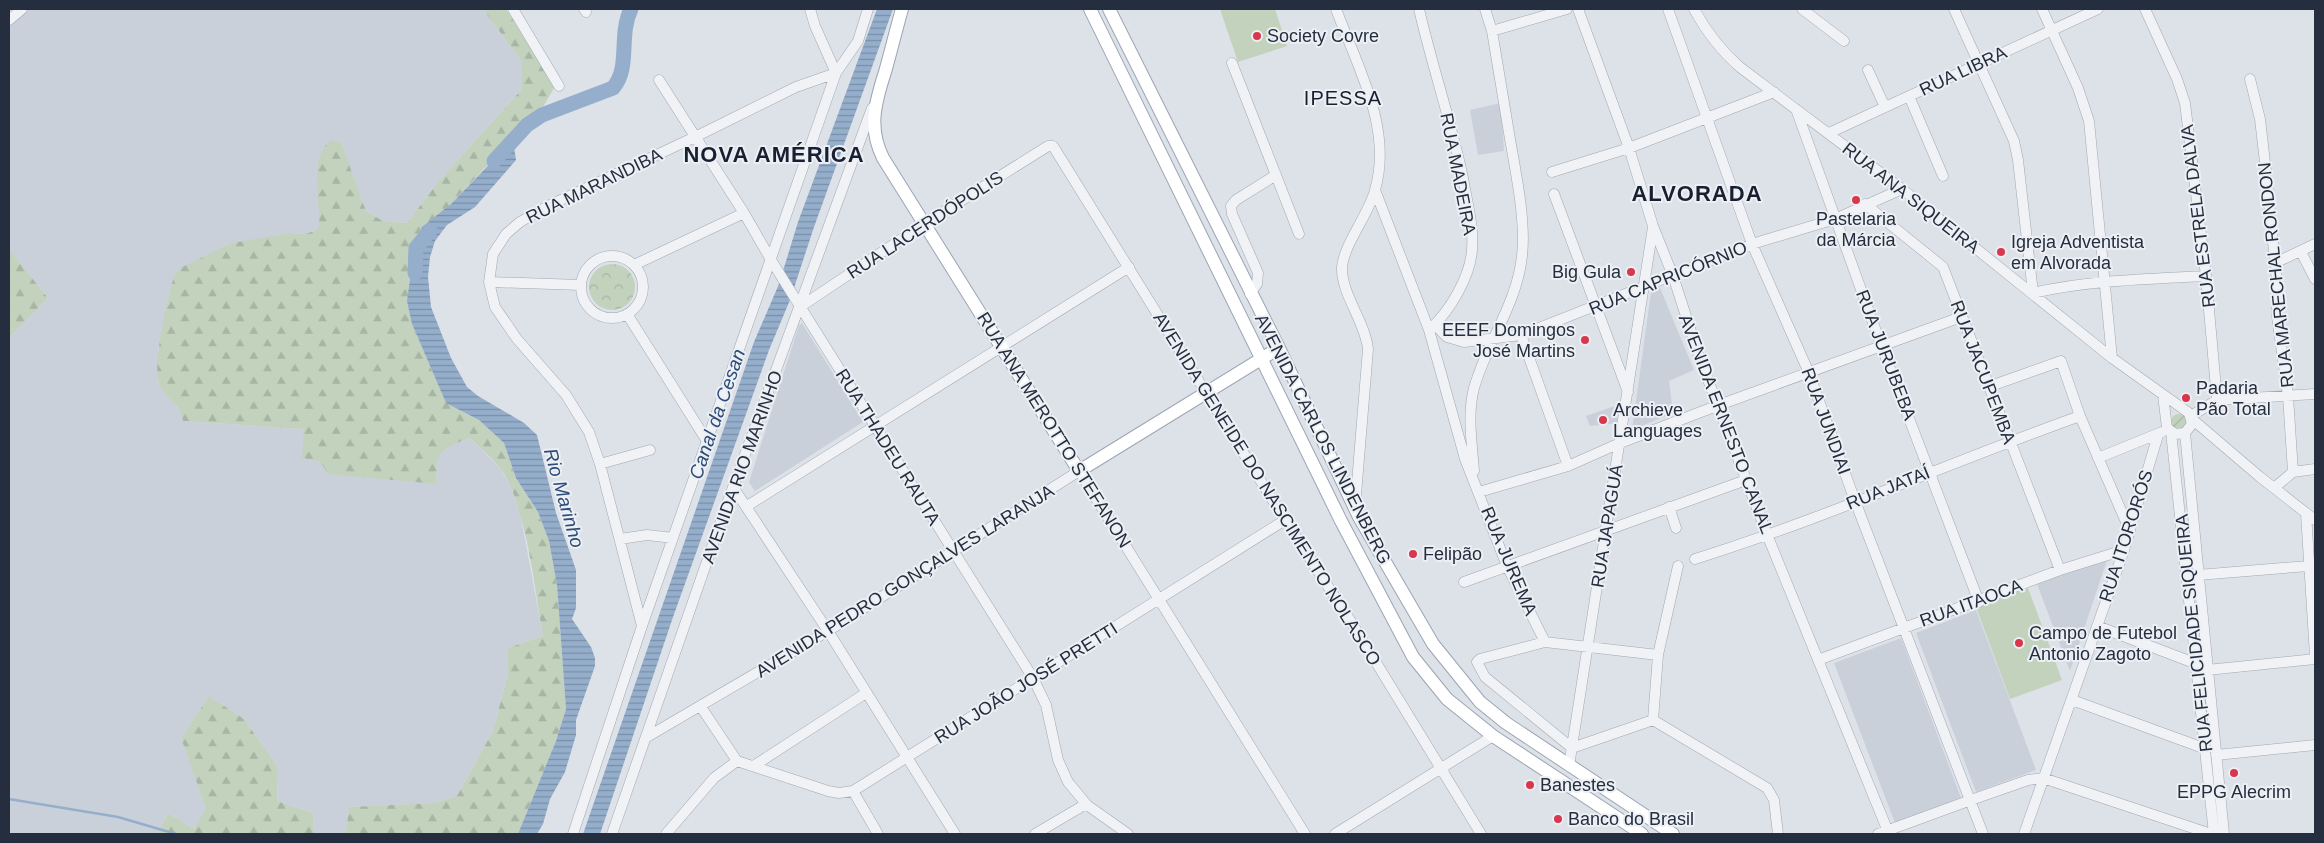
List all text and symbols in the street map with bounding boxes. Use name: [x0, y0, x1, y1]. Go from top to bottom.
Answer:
place label: Society Covre: [1267, 26, 1379, 46]
marker: Society Covre: [1251, 30, 1263, 42]
street label: RUA LIBRA: [1916, 42, 2010, 100]
district label: IPESSA: [1304, 87, 1382, 109]
street label: RUA MADEIRA: [1436, 111, 1480, 237]
street label: RUA ESTRELA DALVA: [2177, 123, 2219, 309]
street label: RUA ANA SIQUEIRA: [1839, 138, 1983, 258]
district label: NOVA AMÉRICA: [683, 142, 865, 167]
street label: RUA MARANDIBA: [523, 144, 665, 228]
street label: RUA MARECHAL RONDON: [2254, 161, 2298, 389]
street label: RUA LACERDÓPOLIS: [843, 166, 1007, 283]
district label: ALVORADA: [1631, 181, 1763, 206]
marker: Pastelaria da Márcia: [1850, 194, 1862, 206]
place label: Pastelaria da Márcia: [1816, 209, 1897, 250]
place label: Igreja Adventista em Alvorada: [2011, 232, 2145, 273]
street label: RUA CAPRICÓRNIO: [1586, 236, 1750, 319]
marker: Igreja Adventista em Alvorada: [1995, 246, 2007, 258]
place label: Big Gula: [1552, 262, 1622, 282]
marker: Big Gula: [1625, 266, 1637, 278]
street label: RUA JURUBEBA: [1852, 287, 1920, 423]
street label: RUA JACUPEMBA: [1946, 297, 2020, 447]
street label: RUA ANA MEROTTO STEFANON: [973, 309, 1135, 551]
street label: AVENIDA GENEIDE DO NASCIMENTO NOLASCO: [1149, 309, 1385, 669]
street label: AVENIDA CARLOS LINDENBERG: [1251, 311, 1395, 567]
street label: AVENIDA ERNESTO CANAL: [1675, 311, 1777, 537]
place label: EEEF Domingos José Martins: [1442, 320, 1575, 361]
marker: EEEF Domingos José Martins: [1579, 334, 1591, 346]
water label: Canal da Cesan: [685, 346, 749, 482]
street label: RUA THADEU RAUTA: [832, 365, 944, 529]
street label: RUA JUNDIAI: [1797, 365, 1855, 477]
street label: AVENIDA RIO MARINHO: [698, 368, 786, 566]
place label: Padaria Pão Total: [2196, 378, 2271, 419]
marker: Padaria Pão Total: [2180, 392, 2192, 404]
place label: Archieve Languages: [1613, 400, 1702, 441]
marker: Archieve Languages: [1597, 414, 1609, 426]
water label: Rio Marinho: [540, 446, 588, 550]
street label: RUA JATAÍ: [1843, 462, 1933, 514]
street label: RUA JAPAGUÁ: [1587, 463, 1627, 589]
street label: RUA ITORORÓS: [2094, 467, 2157, 605]
street label: AVENIDA PEDRO GONÇALVES LARANJA: [752, 480, 1058, 682]
street label: RUA JUREMA: [1477, 504, 1541, 618]
street label: RUA FELICIDADE SIQUEIRA: [2172, 513, 2216, 753]
place label: Felipão: [1423, 544, 1482, 564]
marker: Felipão: [1407, 548, 1419, 560]
street label: RUA ITAOCA: [1917, 575, 2025, 631]
street label: RUA JOÃO JOSÉ PRETTI: [930, 617, 1121, 748]
place label: Campo de Futebol Antonio Zagoto: [2029, 623, 2177, 664]
marker: Campo de Futebol Antonio Zagoto: [2013, 637, 2025, 649]
marker: EPPG Alecrim: [2228, 767, 2240, 779]
place label: Banestes: [1540, 775, 1615, 795]
marker: Banestes: [1524, 779, 1536, 791]
place label: EPPG Alecrim: [2177, 782, 2291, 802]
place label: Banco do Brasil: [1568, 809, 1694, 829]
marker: Banco do Brasil: [1552, 813, 1564, 825]

